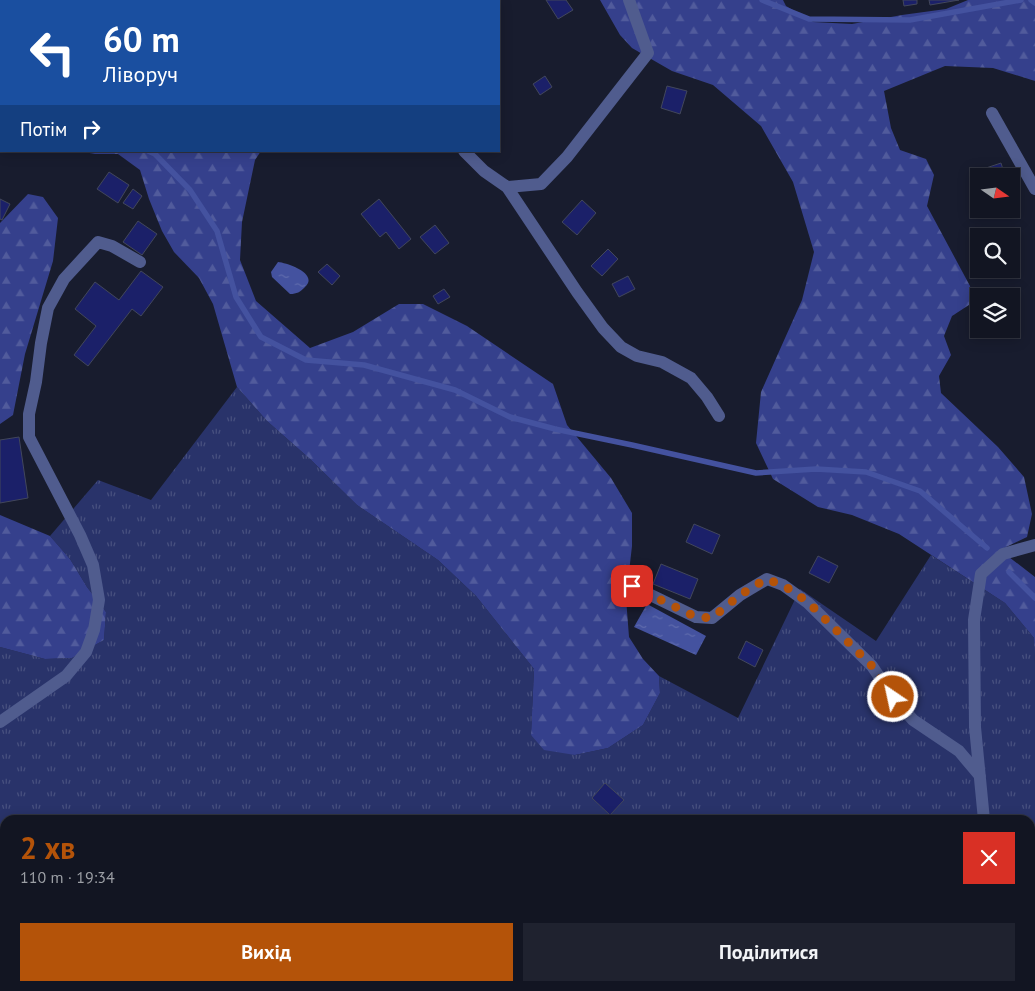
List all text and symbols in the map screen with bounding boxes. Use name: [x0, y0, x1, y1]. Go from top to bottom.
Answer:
text: 60 m: [103, 16, 180, 62]
icon: left: [20, 20, 85, 85]
text: Ліворуч: [103, 60, 178, 88]
icon: right: [77, 115, 105, 143]
text: Потім: [20, 117, 67, 141]
north arrow: [970, 168, 1020, 218]
map controls: [970, 168, 1020, 338]
button: search: [970, 228, 1020, 278]
button: layers: [970, 288, 1020, 338]
pin: [611, 565, 653, 607]
icon: arrive: [618, 572, 646, 600]
position arrow: [866, 670, 918, 722]
text: 2 хв: [20, 828, 76, 867]
button: close: [963, 832, 1015, 884]
text: 110 m · 19:34: [20, 867, 115, 887]
button: Вихід: [20, 923, 513, 981]
button: Поділитися: [523, 923, 1015, 981]

